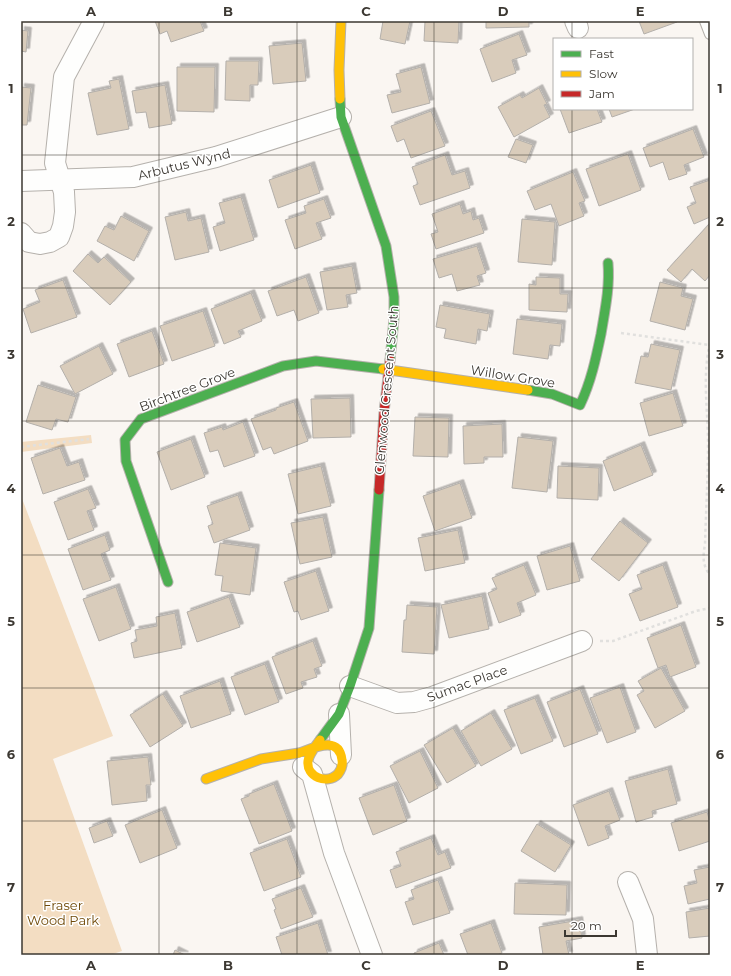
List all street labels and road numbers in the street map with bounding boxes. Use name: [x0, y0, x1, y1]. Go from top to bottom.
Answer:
street label: Arbutus Wynd: [136, 145, 232, 183]
street label: Glenwood Crescent South: [371, 305, 401, 475]
street label: Willow Grove: [470, 361, 556, 391]
street label: Birchtree Grove: [137, 363, 237, 415]
street label: Sumac Place: [425, 661, 510, 705]

